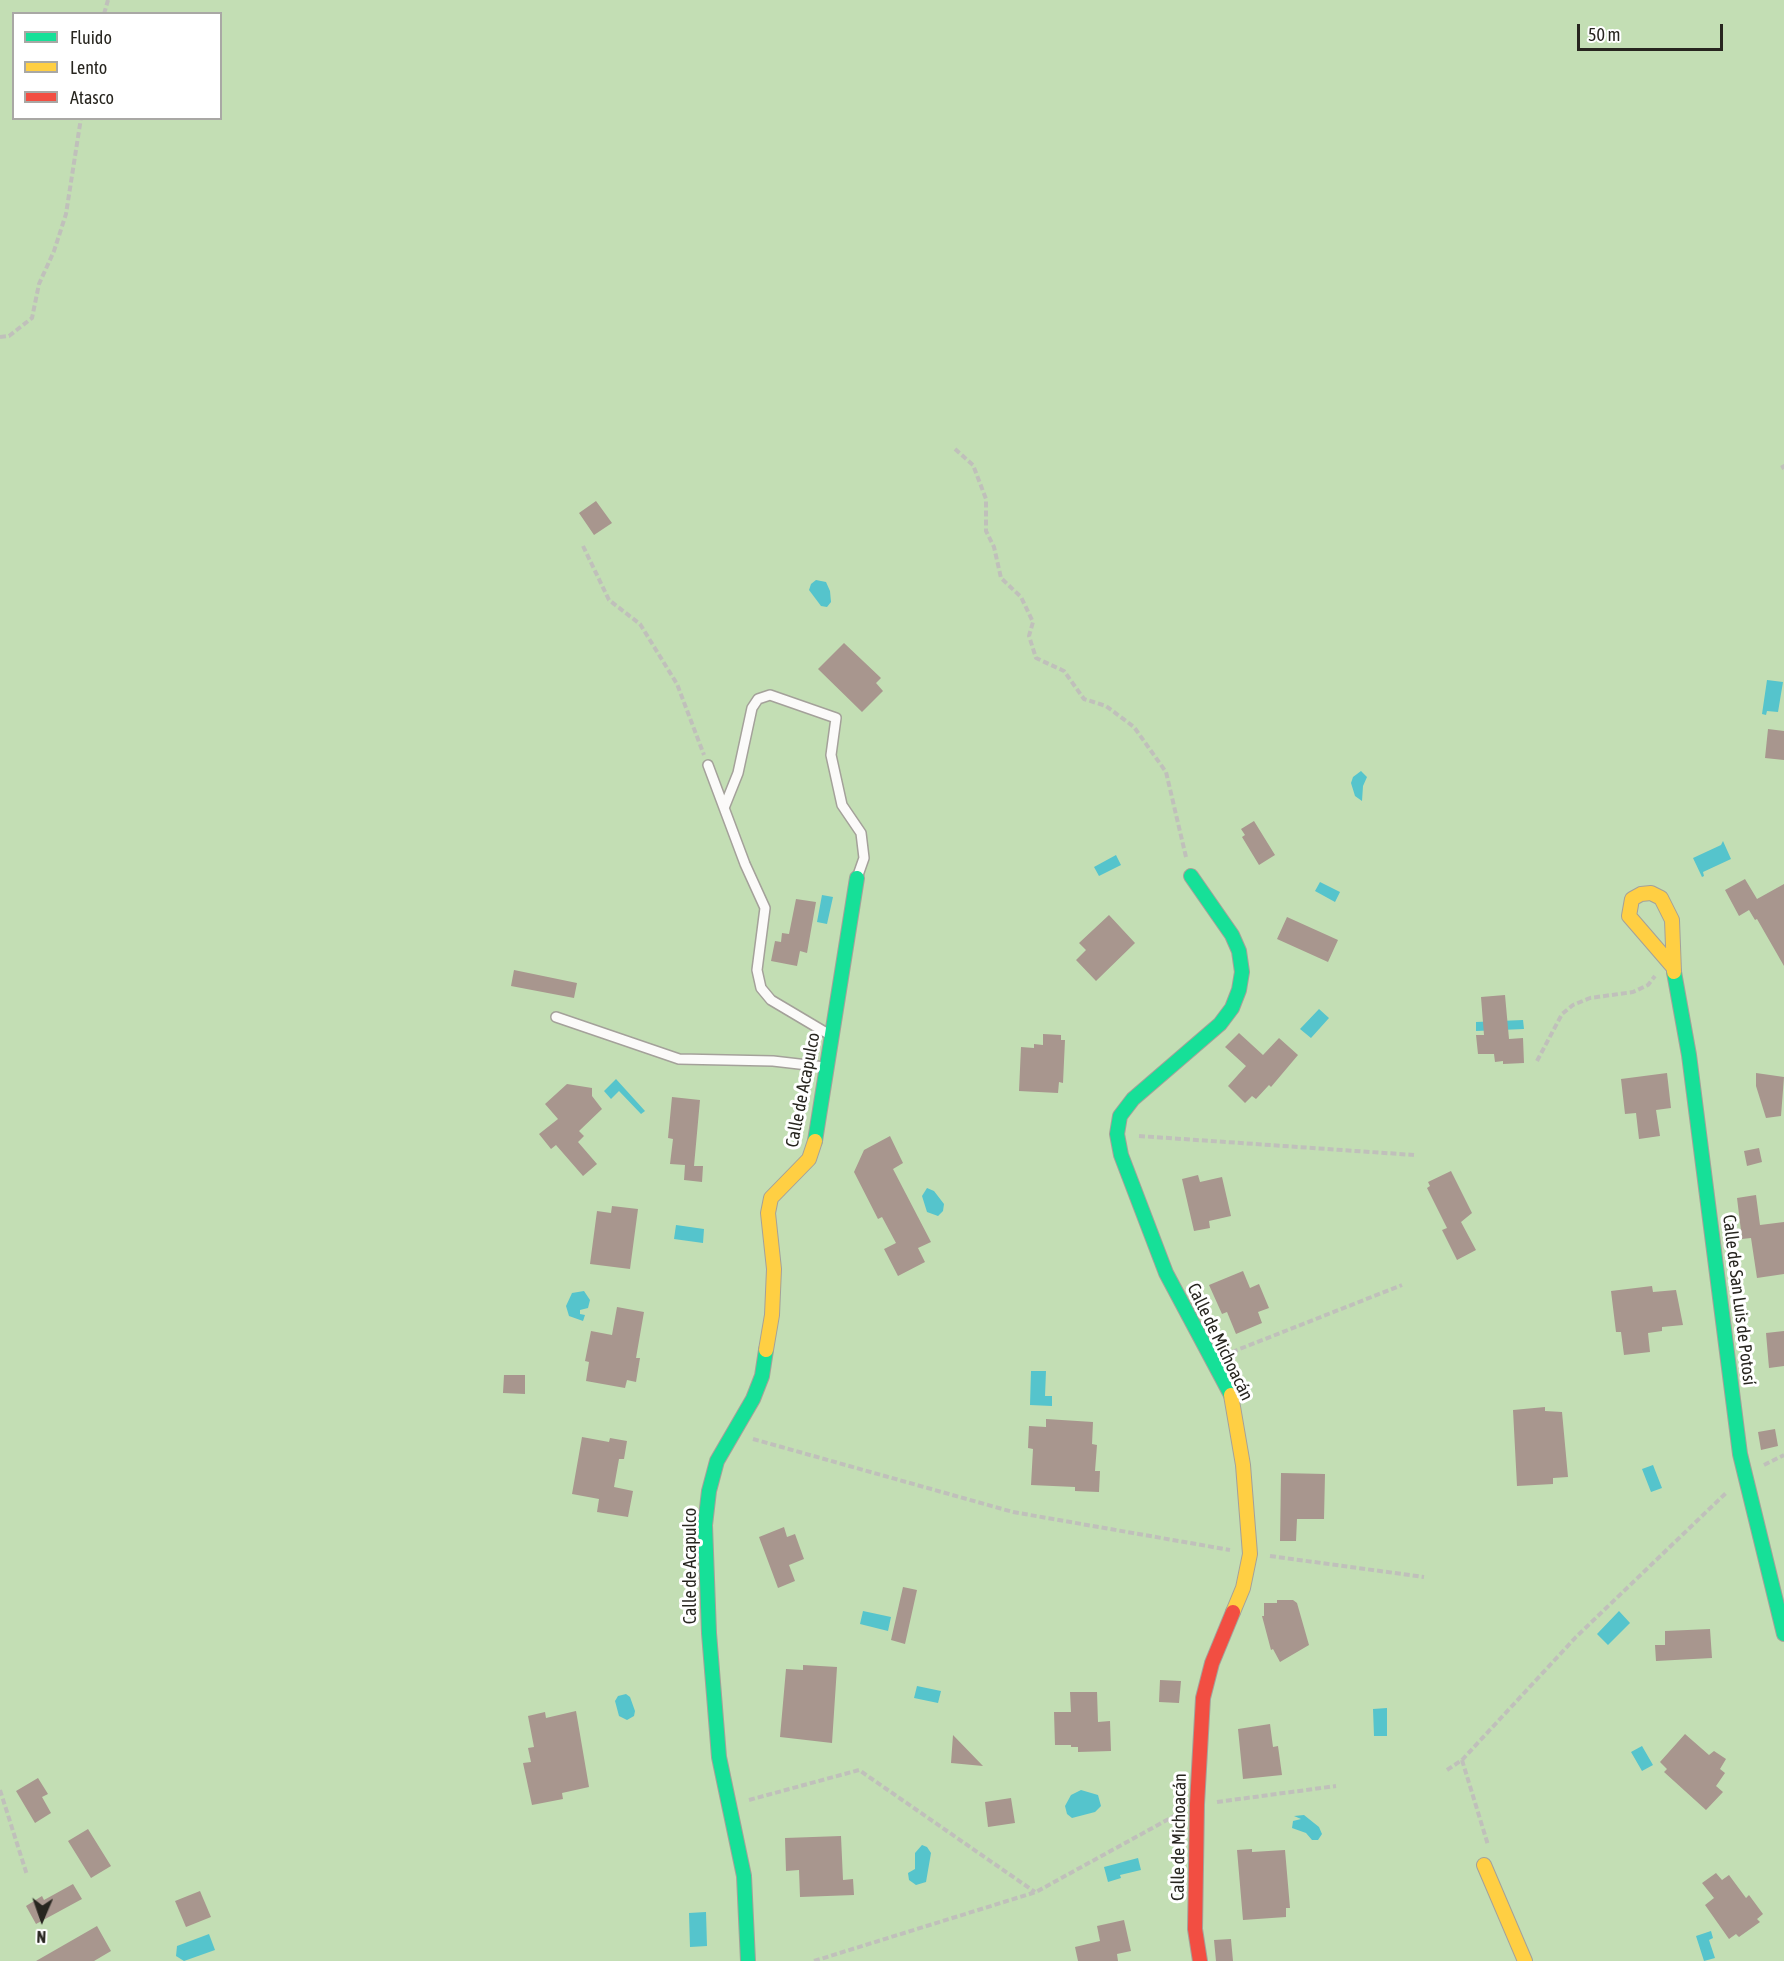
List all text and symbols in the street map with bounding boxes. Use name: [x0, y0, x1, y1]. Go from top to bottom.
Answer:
legend: [12, 12, 222, 120]
scale bar: [1580, 12, 1726, 50]
text: 50 m: [1588, 24, 1620, 45]
text: Fluido: [70, 27, 112, 48]
text: Lento: [70, 57, 107, 78]
text: Atasco: [70, 87, 114, 108]
street label: Calle de Acapulco: [781, 1031, 825, 1149]
street label: Calle de San Luis de Potosí: [1718, 1214, 1760, 1386]
street label: Calle de Michoacán: [1182, 1280, 1258, 1404]
street label: Calle de Acapulco: [679, 1508, 701, 1624]
street label: Calle de Michoacán: [1167, 1773, 1191, 1901]
north arrow: [12, 1889, 72, 1949]
text: N: [36, 1928, 46, 1946]

